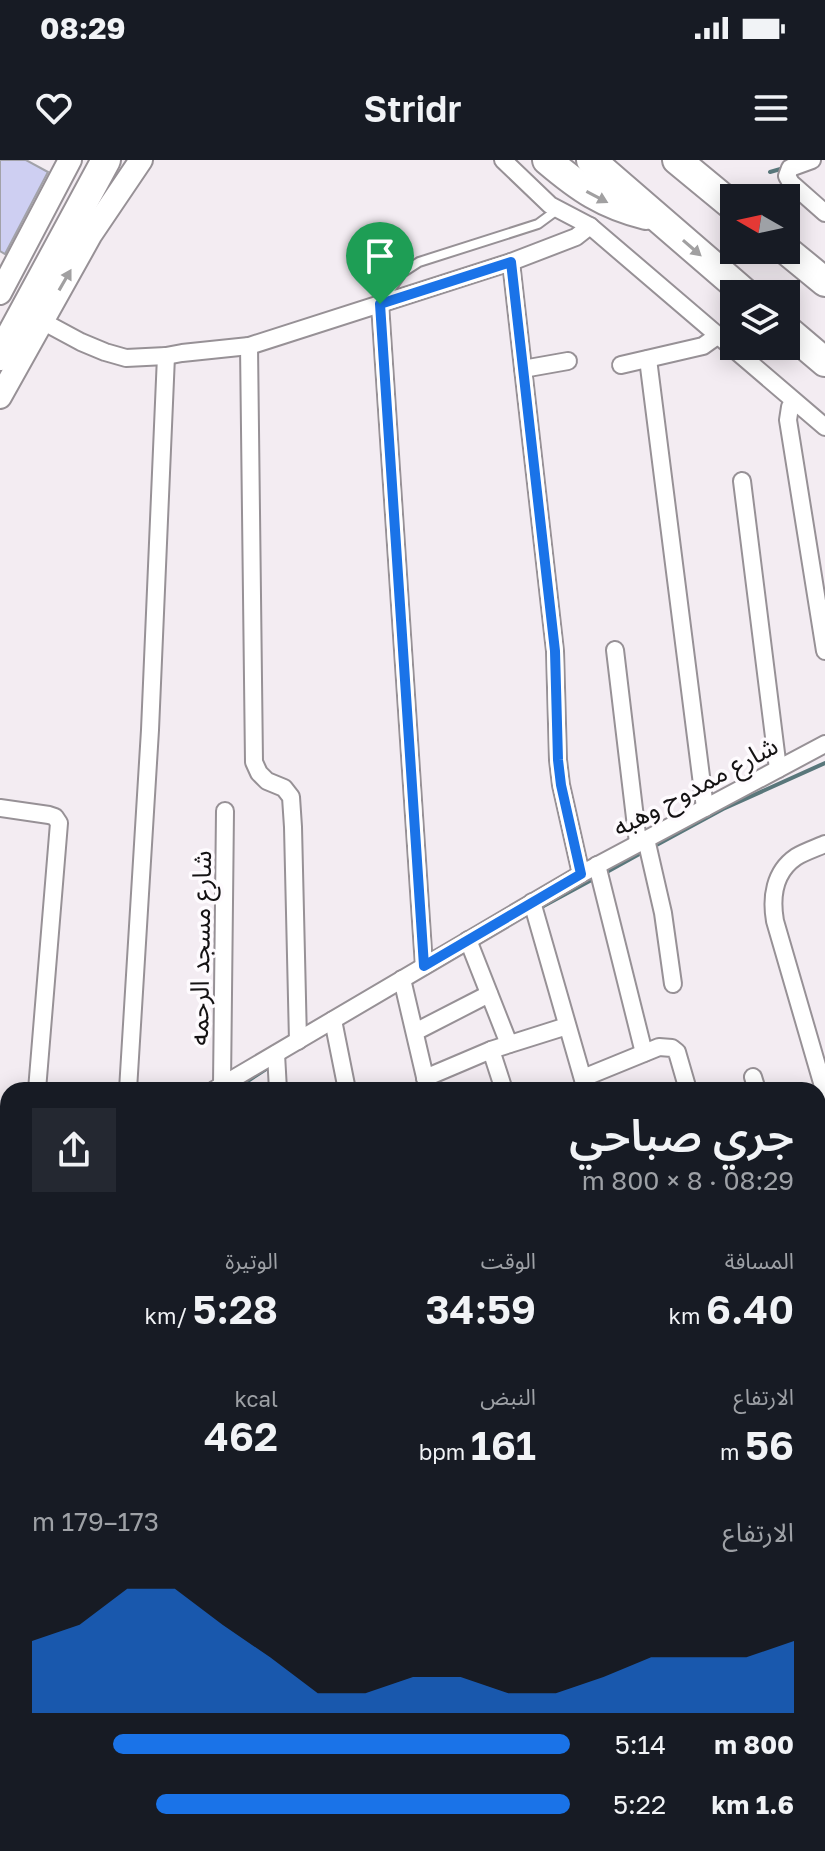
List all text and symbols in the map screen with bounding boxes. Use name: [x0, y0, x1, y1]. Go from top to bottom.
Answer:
text: 08:29: [40, 10, 126, 46]
icon: heart: [32, 86, 76, 130]
icon: menu: [749, 86, 793, 130]
text: Stridr: [363, 87, 462, 130]
north arrow: [720, 184, 800, 264]
map controls: [720, 184, 800, 360]
one-way arrow: [586, 190, 609, 203]
pin: [346, 222, 414, 304]
icon: arrive: [358, 234, 402, 278]
one-way arrow: [682, 239, 702, 256]
one-way arrow: [58, 269, 72, 291]
button: layers: [720, 280, 800, 360]
street label: شارع ممدوح وهبه: [607, 729, 785, 846]
street label: شارع مسجد الرحمه: [183, 850, 221, 1046]
button: share: [32, 1108, 116, 1192]
text: جري صباحي: [569, 1108, 794, 1161]
text: 08:29 · 8 × 800 m: [582, 1165, 794, 1196]
text: الوتيرة: [225, 1247, 278, 1274]
text: الوقت: [481, 1247, 536, 1274]
text: المسافة: [725, 1247, 794, 1274]
text: 5:28: [193, 1285, 278, 1333]
text: 34:59: [425, 1285, 536, 1333]
text: 6.40: [706, 1285, 794, 1333]
text: /km: [145, 1302, 193, 1329]
text: km: [669, 1302, 706, 1329]
text: النبض: [480, 1383, 536, 1410]
text: الارتفاع: [734, 1383, 794, 1410]
text: kcal: [235, 1385, 278, 1412]
text: 462: [204, 1412, 278, 1460]
text: 161: [471, 1421, 536, 1469]
text: 56: [745, 1421, 794, 1469]
text: bpm: [419, 1438, 471, 1465]
text: m: [720, 1438, 745, 1465]
text: 173–179 m: [32, 1506, 159, 1537]
text: الارتفاع: [723, 1517, 794, 1548]
text: 5:14: [615, 1729, 666, 1760]
text: 800 m: [714, 1729, 794, 1760]
text: 5:22: [613, 1789, 666, 1820]
text: 1.6 km: [711, 1789, 794, 1820]

